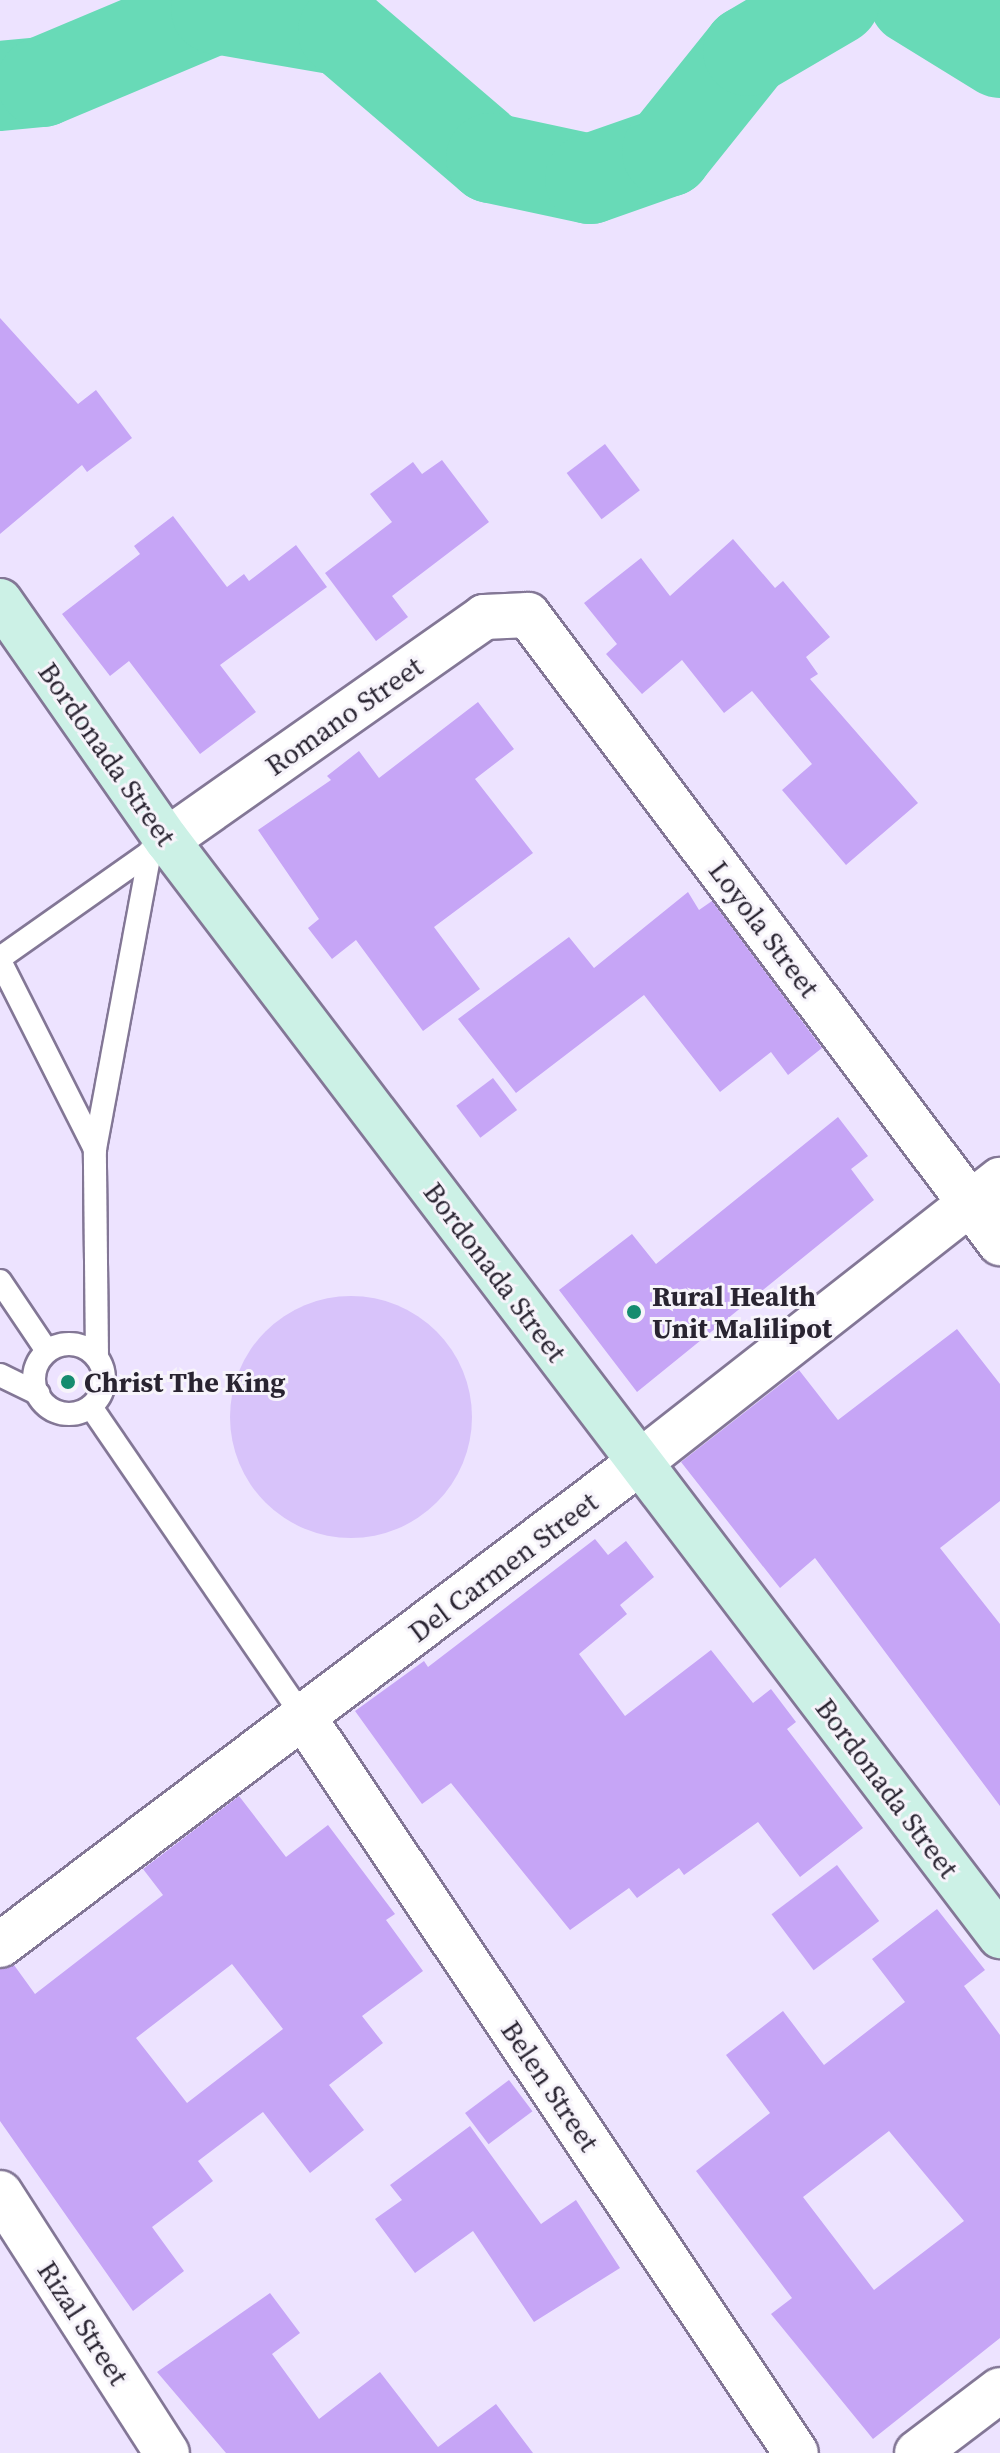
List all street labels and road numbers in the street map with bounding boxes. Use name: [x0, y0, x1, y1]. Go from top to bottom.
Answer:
street label: Romano Street: [259, 649, 429, 783]
street label: Bordonada Street: [31, 656, 183, 852]
street label: Loyola Street: [702, 854, 826, 1004]
street label: Bordonada Street: [417, 1176, 573, 1368]
street label: Del Carmen Street: [402, 1485, 604, 1649]
street label: Bordonada Street: [809, 1692, 965, 1884]
street label: Belen Street: [494, 2014, 606, 2158]
street label: Rizal Street: [31, 2255, 135, 2391]

